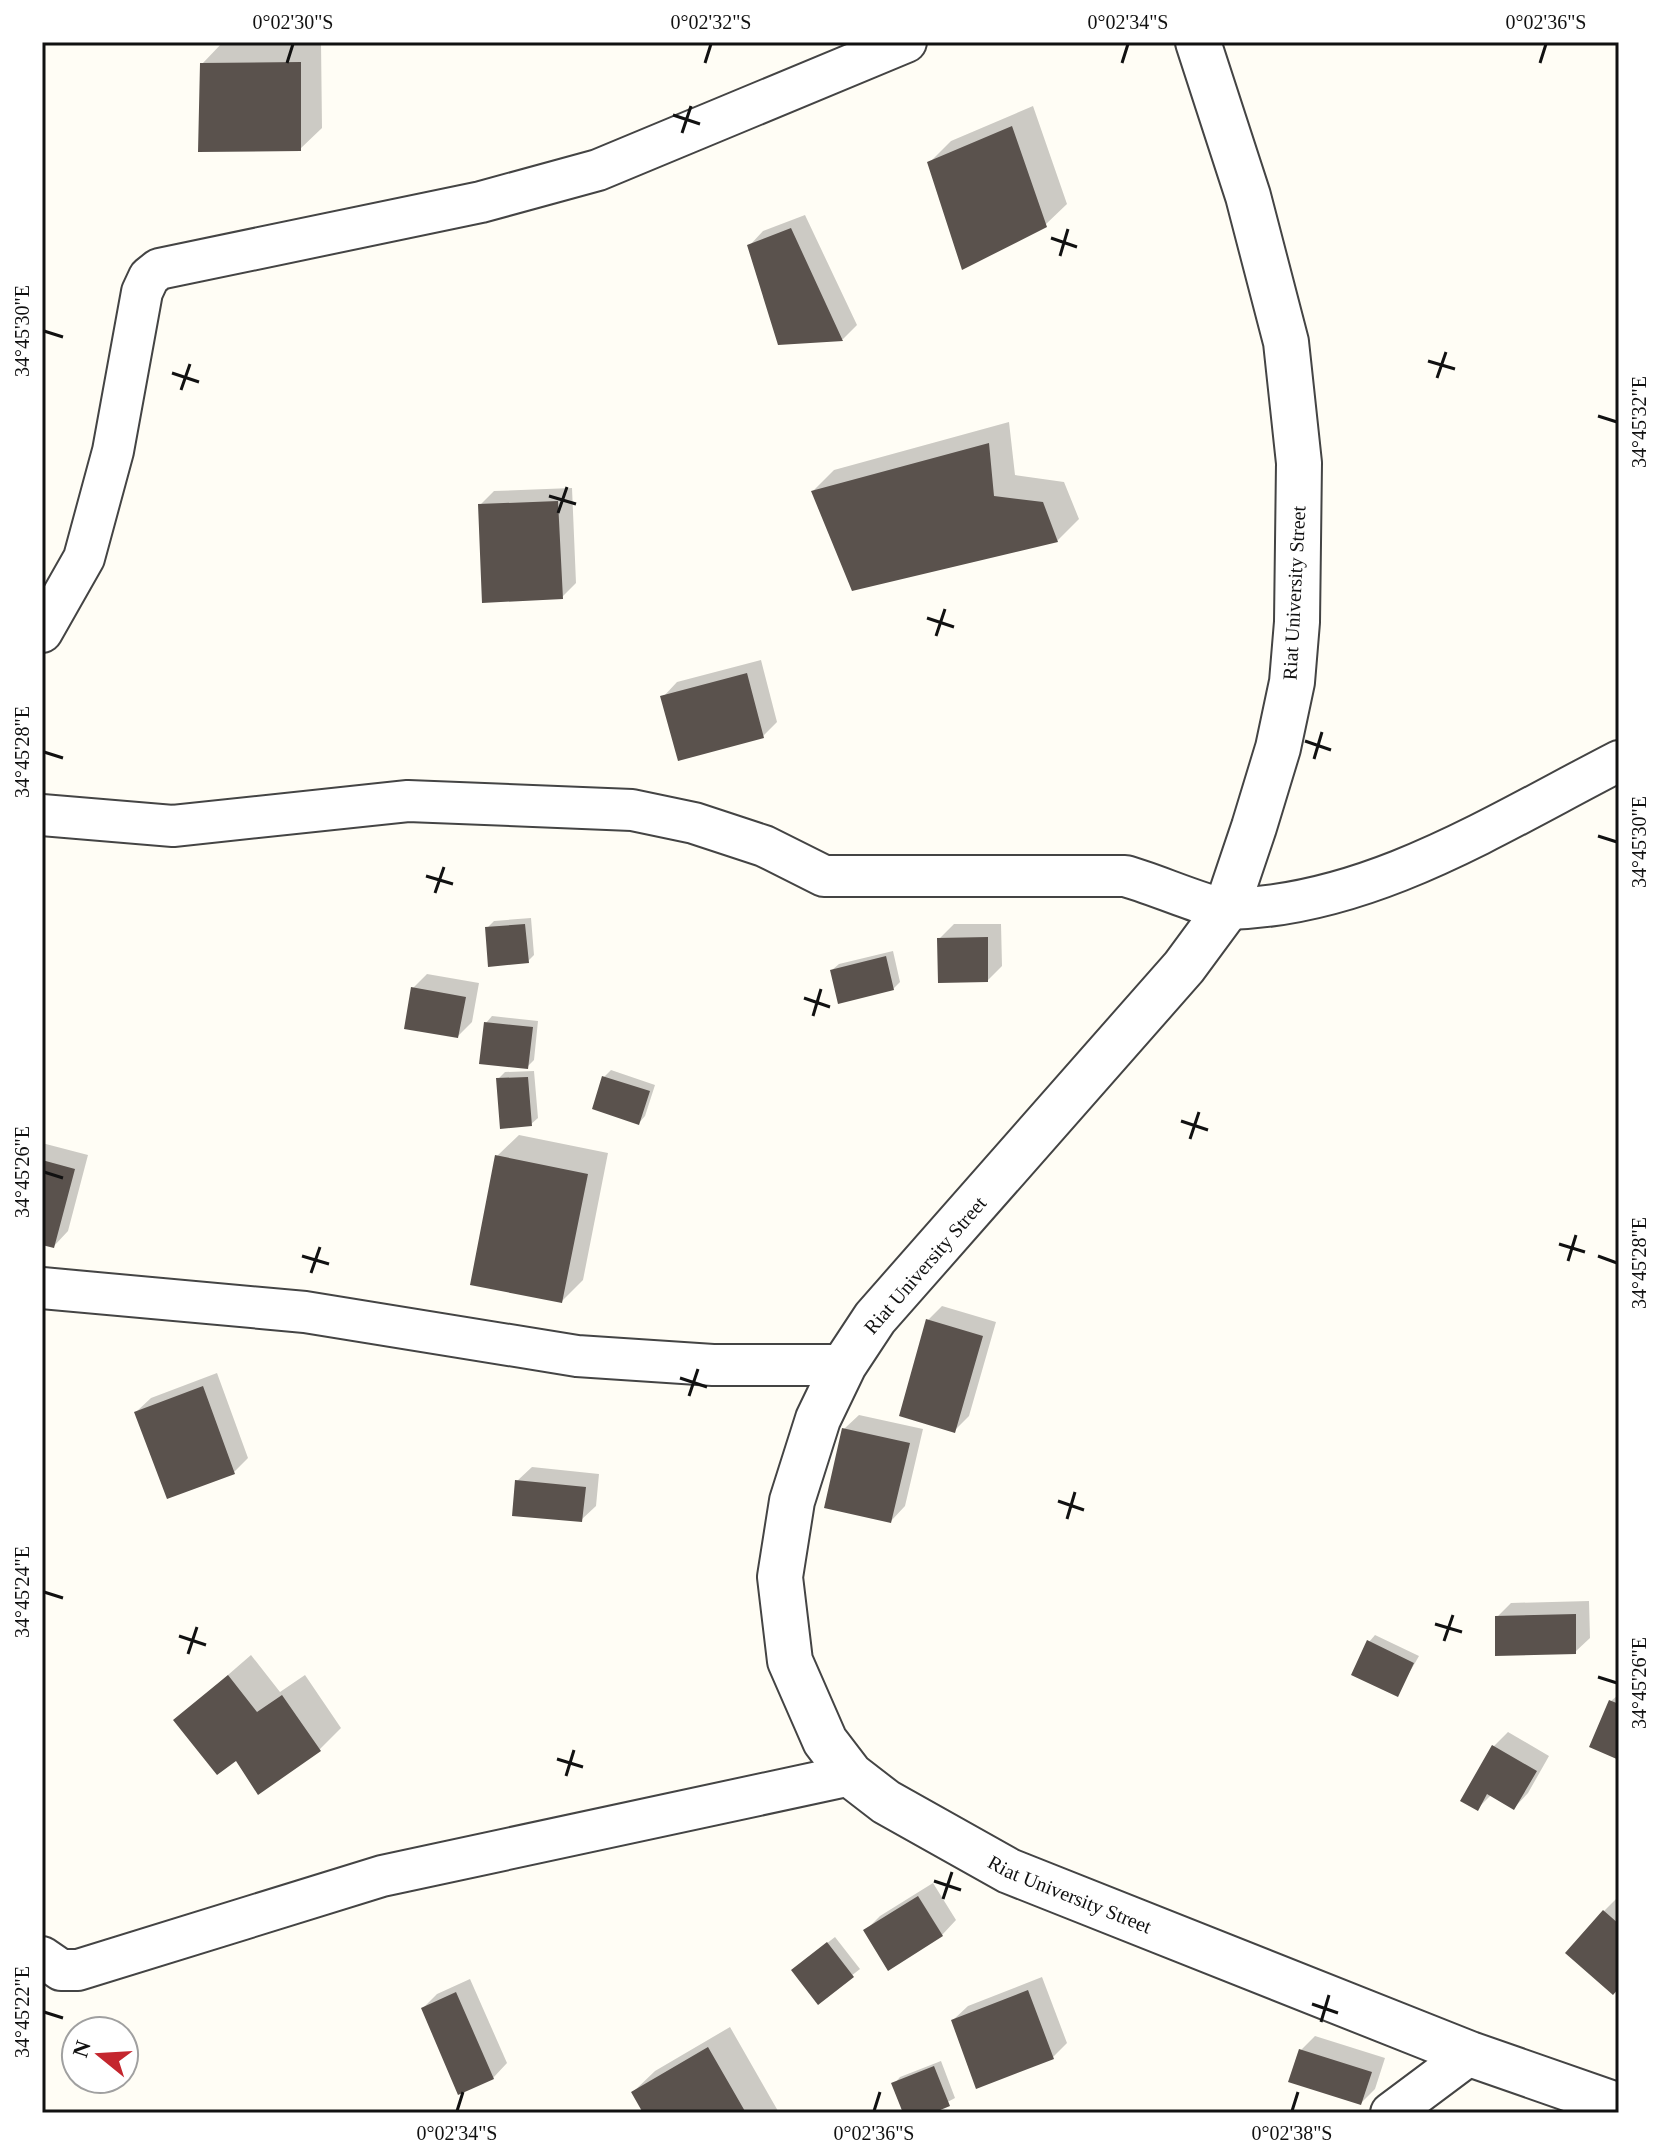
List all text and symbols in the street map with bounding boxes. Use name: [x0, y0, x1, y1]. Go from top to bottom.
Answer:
text: 0°02'30"S: [253, 11, 333, 33]
text: 0°02'32"S: [671, 11, 751, 33]
text: 0°02'34"S: [1088, 11, 1168, 33]
text: 0°02'36"S: [1506, 11, 1586, 33]
text: 34°45'30"E: [11, 285, 33, 377]
text: 34°45'32"E: [1628, 376, 1650, 468]
street label: Riat University Street: [1278, 505, 1311, 681]
text: 34°45'28"E: [11, 706, 33, 798]
text: 34°45'30"E: [1628, 796, 1650, 888]
text: 34°45'26"E: [11, 1126, 33, 1218]
street label: Riat University Street: [859, 1192, 992, 1339]
text: 34°45'28"E: [1628, 1217, 1650, 1309]
text: 34°45'24"E: [11, 1546, 33, 1638]
text: 34°45'26"E: [1628, 1637, 1650, 1729]
street label: Riat University Street: [984, 1851, 1155, 1938]
text: 34°45'22"E: [11, 1966, 33, 2058]
north arrow: [60, 2015, 140, 2095]
text: N: [67, 2037, 96, 2060]
text: 0°02'34"S: [417, 2122, 497, 2144]
text: 0°02'36"S: [834, 2122, 914, 2144]
text: 0°02'38"S: [1252, 2122, 1332, 2144]

